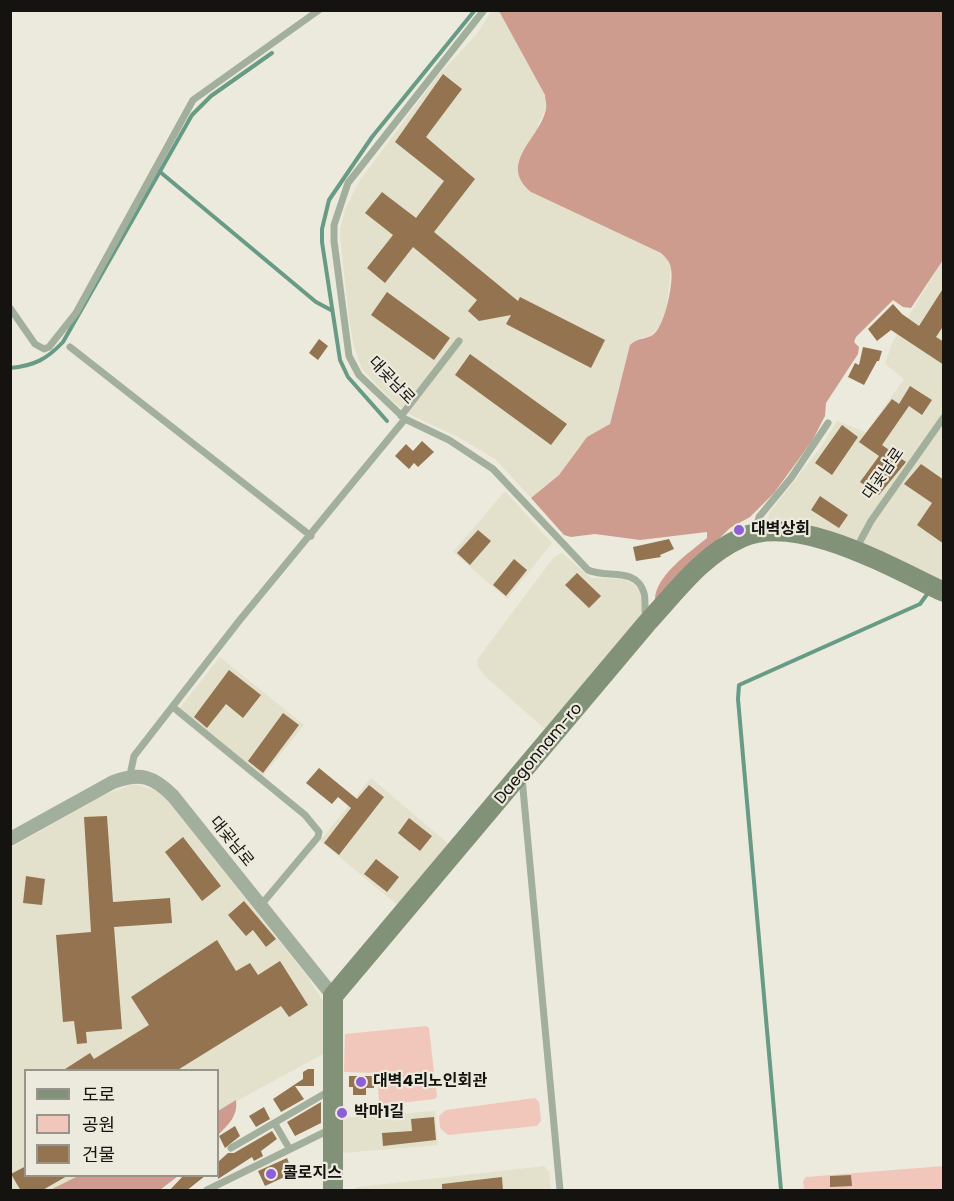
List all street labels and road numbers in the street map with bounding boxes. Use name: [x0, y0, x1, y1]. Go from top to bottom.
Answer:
street label: 대곶남로: [364, 353, 418, 409]
street label: 대곶남로: [859, 444, 909, 504]
street label: Daegonnam-ro: [491, 700, 587, 808]
street label: 대곶남로: [205, 813, 257, 871]

